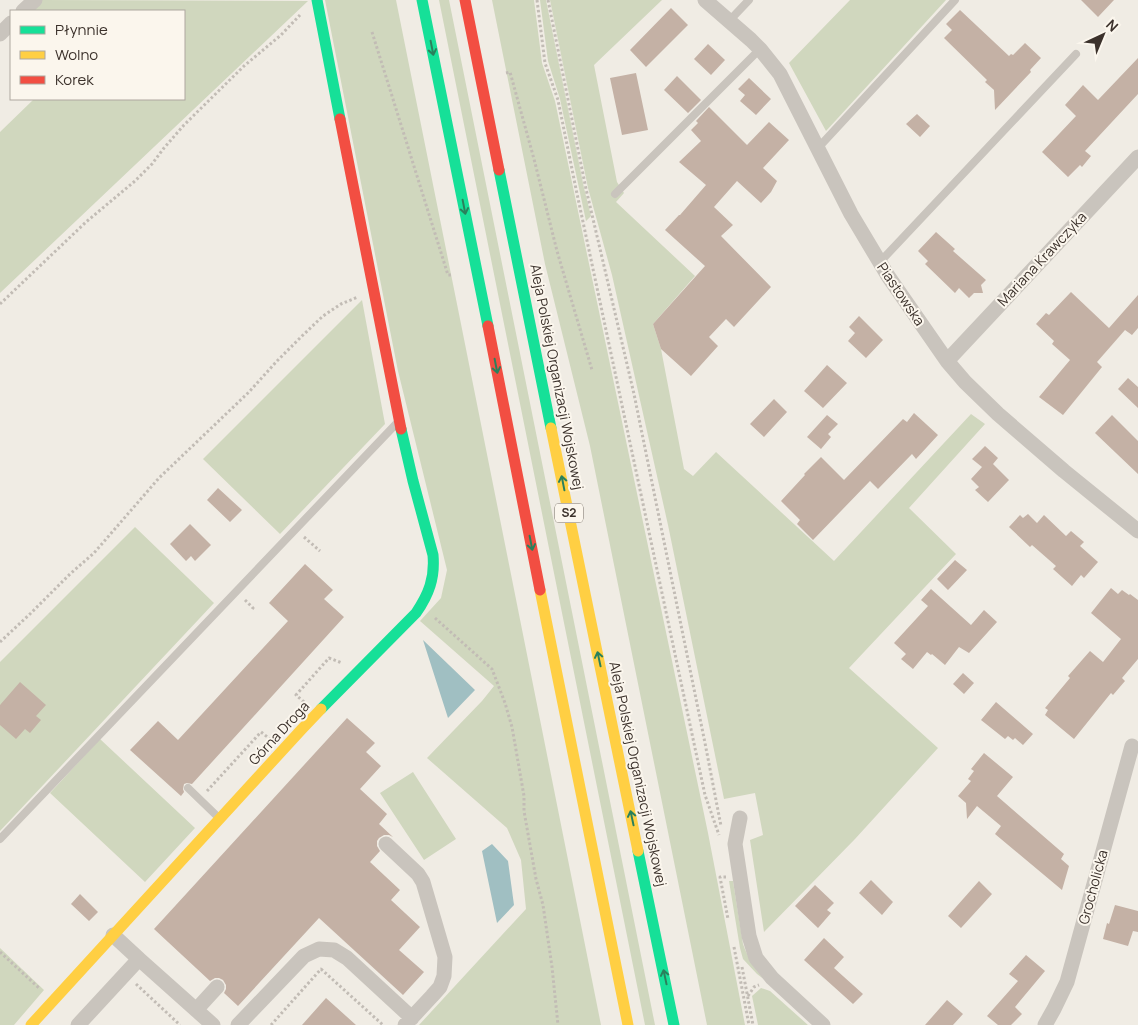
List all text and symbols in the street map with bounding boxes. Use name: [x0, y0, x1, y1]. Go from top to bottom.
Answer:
legend: [10, 10, 185, 100]
north arrow: [1078, 10, 1128, 60]
text: N: [1102, 15, 1123, 36]
text: Płynnie: [55, 19, 108, 40]
one-way arrow: [428, 39, 437, 55]
text: Wolno: [55, 44, 98, 65]
text: Korek: [55, 69, 94, 90]
one-way arrow: [460, 199, 469, 215]
street label: Mariana Krawczyka: [993, 207, 1090, 310]
street label: Piastowska: [873, 258, 930, 329]
street label: Aleja Polskiej Organizacji Wojskowej: [526, 262, 589, 491]
one-way arrow: [492, 358, 501, 374]
one-way arrow: [558, 475, 567, 491]
road number: S2: [555, 503, 583, 522]
one-way arrow: [527, 534, 537, 550]
one-way arrow: [594, 651, 603, 667]
street label: Aleja Polskiej Organizacji Wojskowej: [605, 660, 672, 888]
street label: Górna Droga: [244, 697, 313, 769]
one-way arrow: [627, 811, 636, 827]
street label: Grocholicka: [1073, 848, 1112, 926]
one-way arrow: [659, 970, 669, 986]

